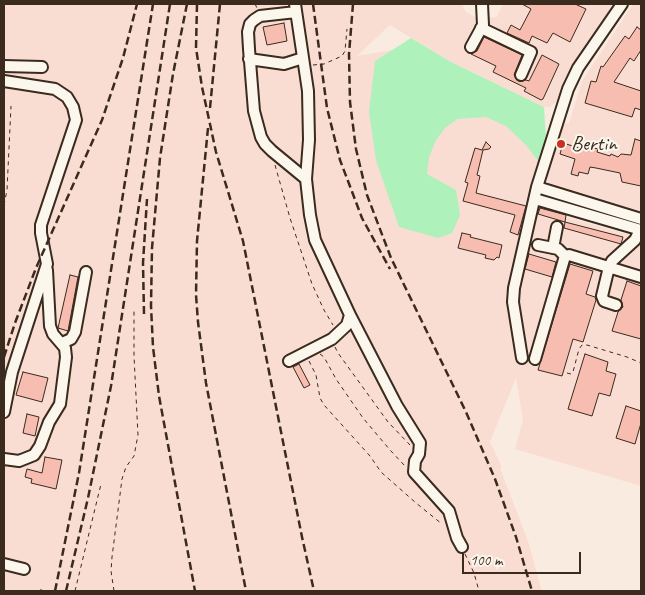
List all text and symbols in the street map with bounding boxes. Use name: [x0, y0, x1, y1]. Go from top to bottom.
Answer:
place label: Bertin: [571, 131, 617, 157]
marker: Bertin: [555, 138, 567, 150]
scale bar: [465, 542, 584, 574]
text: 100 m: [470, 551, 502, 570]

